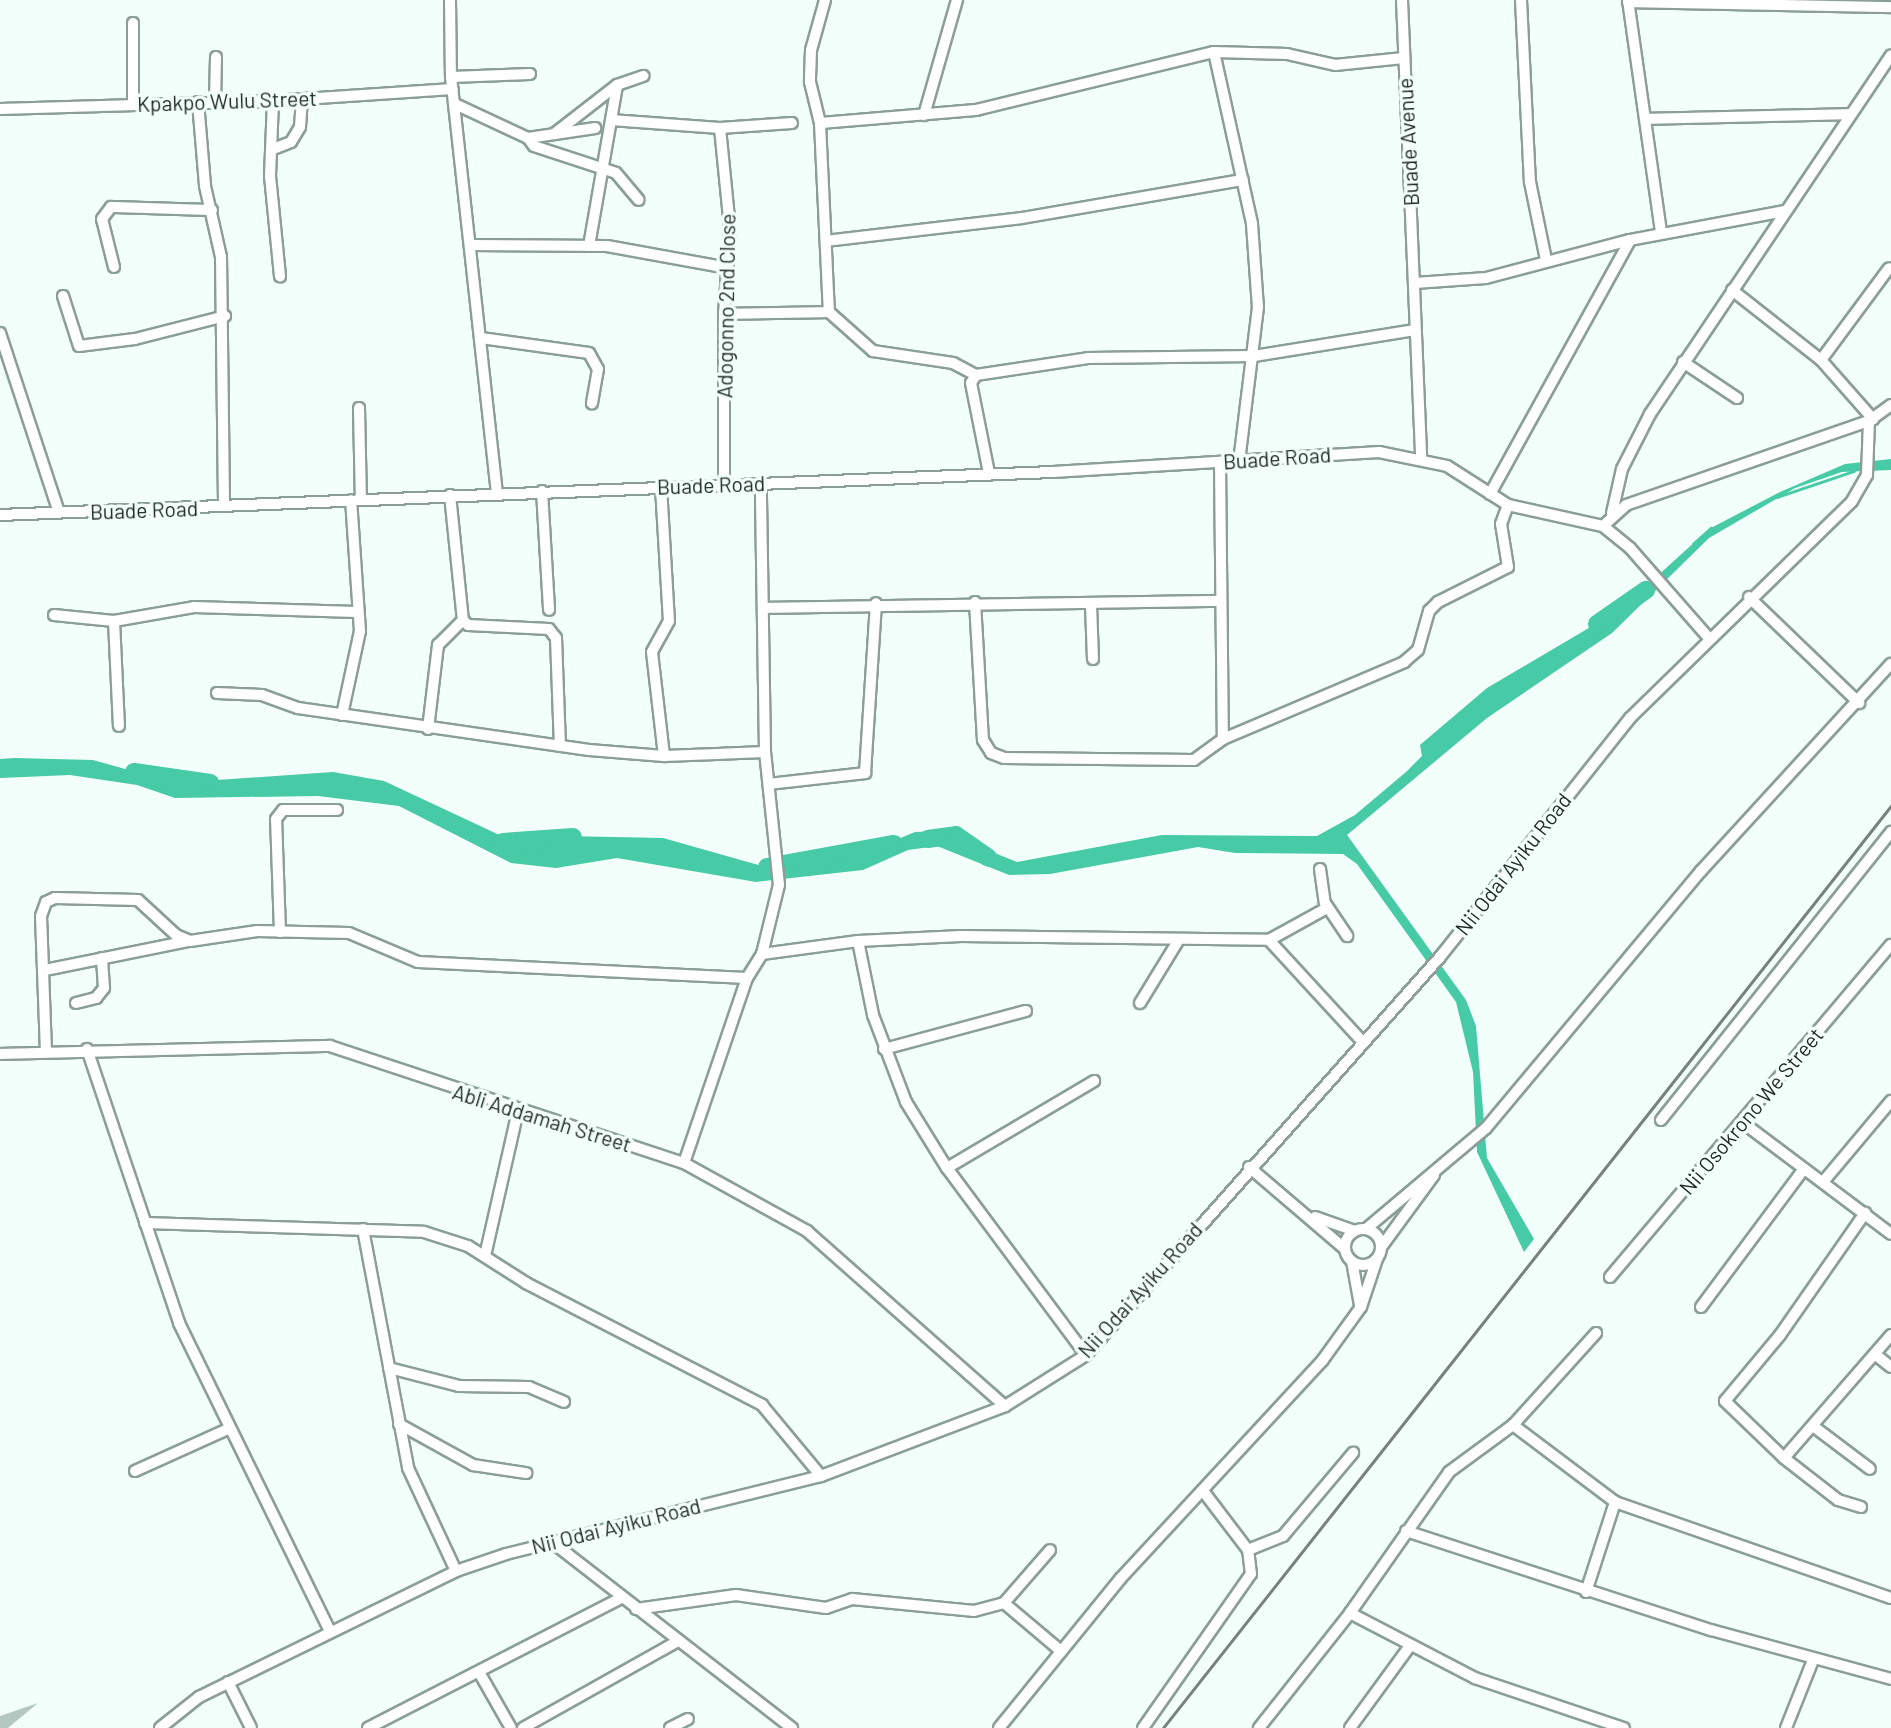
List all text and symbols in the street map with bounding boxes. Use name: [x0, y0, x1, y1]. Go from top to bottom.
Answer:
street label: Buade Avenue: [1392, 77, 1424, 207]
street label: Kpakpo Wulu Street: [137, 85, 317, 117]
street label: Adogonno 2nd Close: [712, 213, 740, 399]
street label: Buade Road: [1222, 442, 1332, 474]
street label: Buade Road: [657, 471, 765, 499]
street label: Buade Road: [90, 496, 198, 524]
street label: Nii Odai Ayiku Road: [1450, 788, 1576, 940]
street label: Nii Osokrono We Street: [1674, 1022, 1828, 1200]
street label: Abli Addamah Street: [450, 1079, 634, 1157]
street label: Nii Odai Ayiku Road: [1073, 1217, 1207, 1363]
street label: Nii Odai Ayiku Road: [529, 1493, 703, 1559]

